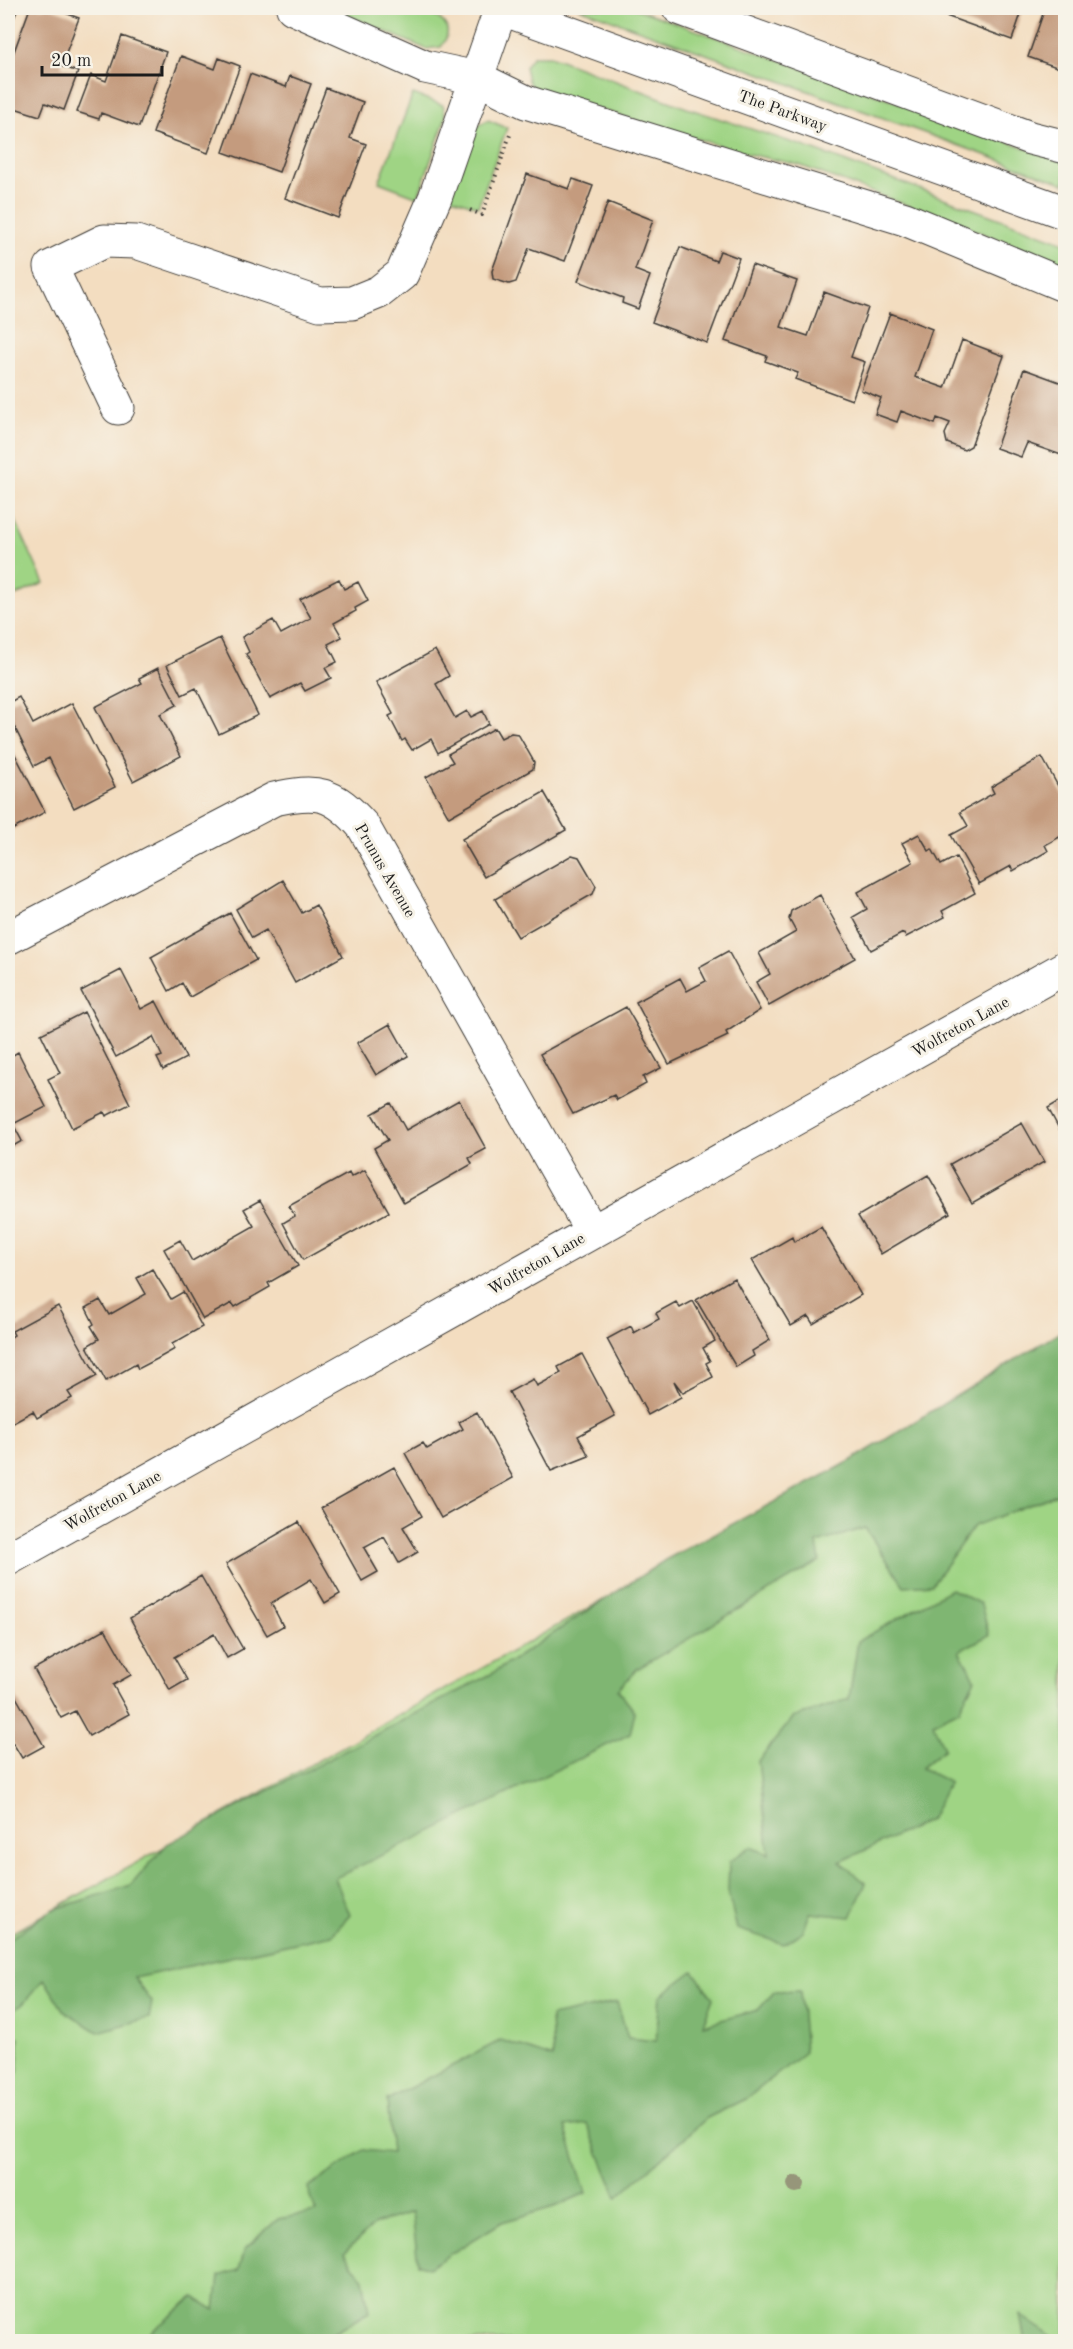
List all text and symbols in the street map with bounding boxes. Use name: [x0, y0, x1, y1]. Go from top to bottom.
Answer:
scale bar: [42, 39, 162, 77]
text: 20 m: [51, 52, 91, 70]
street label: The Parkway: [736, 88, 829, 135]
street label: Prunus Avenue: [351, 821, 418, 921]
street label: Wolfreton Lane: [910, 995, 1012, 1061]
street label: Wolfreton Lane: [486, 1231, 588, 1299]
street label: Wolfreton Lane: [62, 1469, 164, 1535]

